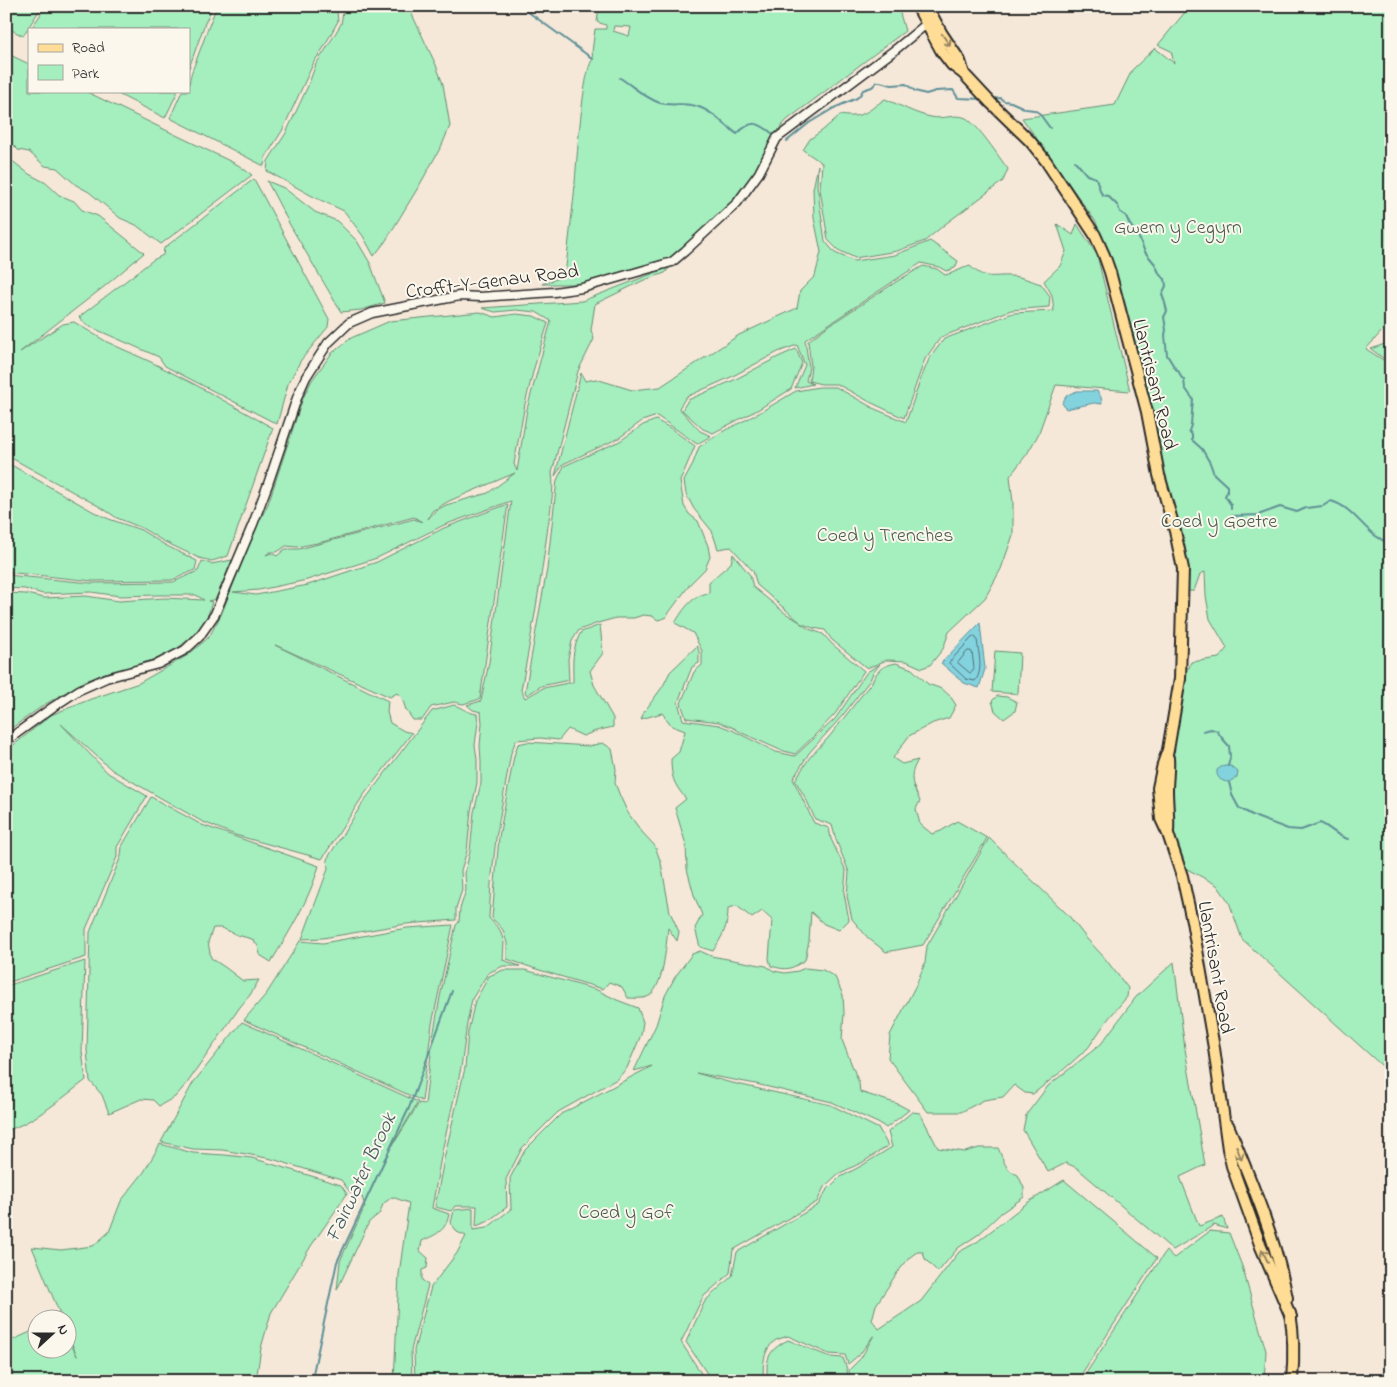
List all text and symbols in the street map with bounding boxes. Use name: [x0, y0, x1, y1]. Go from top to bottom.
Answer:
legend: [28, 28, 190, 92]
one-way arrow: [941, 33, 951, 47]
text: Road: [72, 37, 105, 59]
text: Park: [72, 63, 100, 85]
park label: Gwern y Cegyrn: [1114, 214, 1242, 244]
street label: Crofft-Y-Genau Road: [404, 257, 580, 307]
street label: Llantrisant Road: [1123, 316, 1184, 453]
park label: Coed y Goetre: [1161, 508, 1277, 537]
park label: Coed y Trenches: [817, 522, 953, 551]
street label: Llantrisant Road: [1189, 899, 1240, 1036]
water label: Fairwater Brook: [319, 1108, 405, 1247]
one-way arrow: [1236, 1146, 1245, 1161]
park label: Coed y Gof: [579, 1199, 674, 1228]
one-way arrow: [1260, 1249, 1269, 1264]
north arrow: [28, 1310, 78, 1360]
text: N: [51, 1322, 74, 1338]

